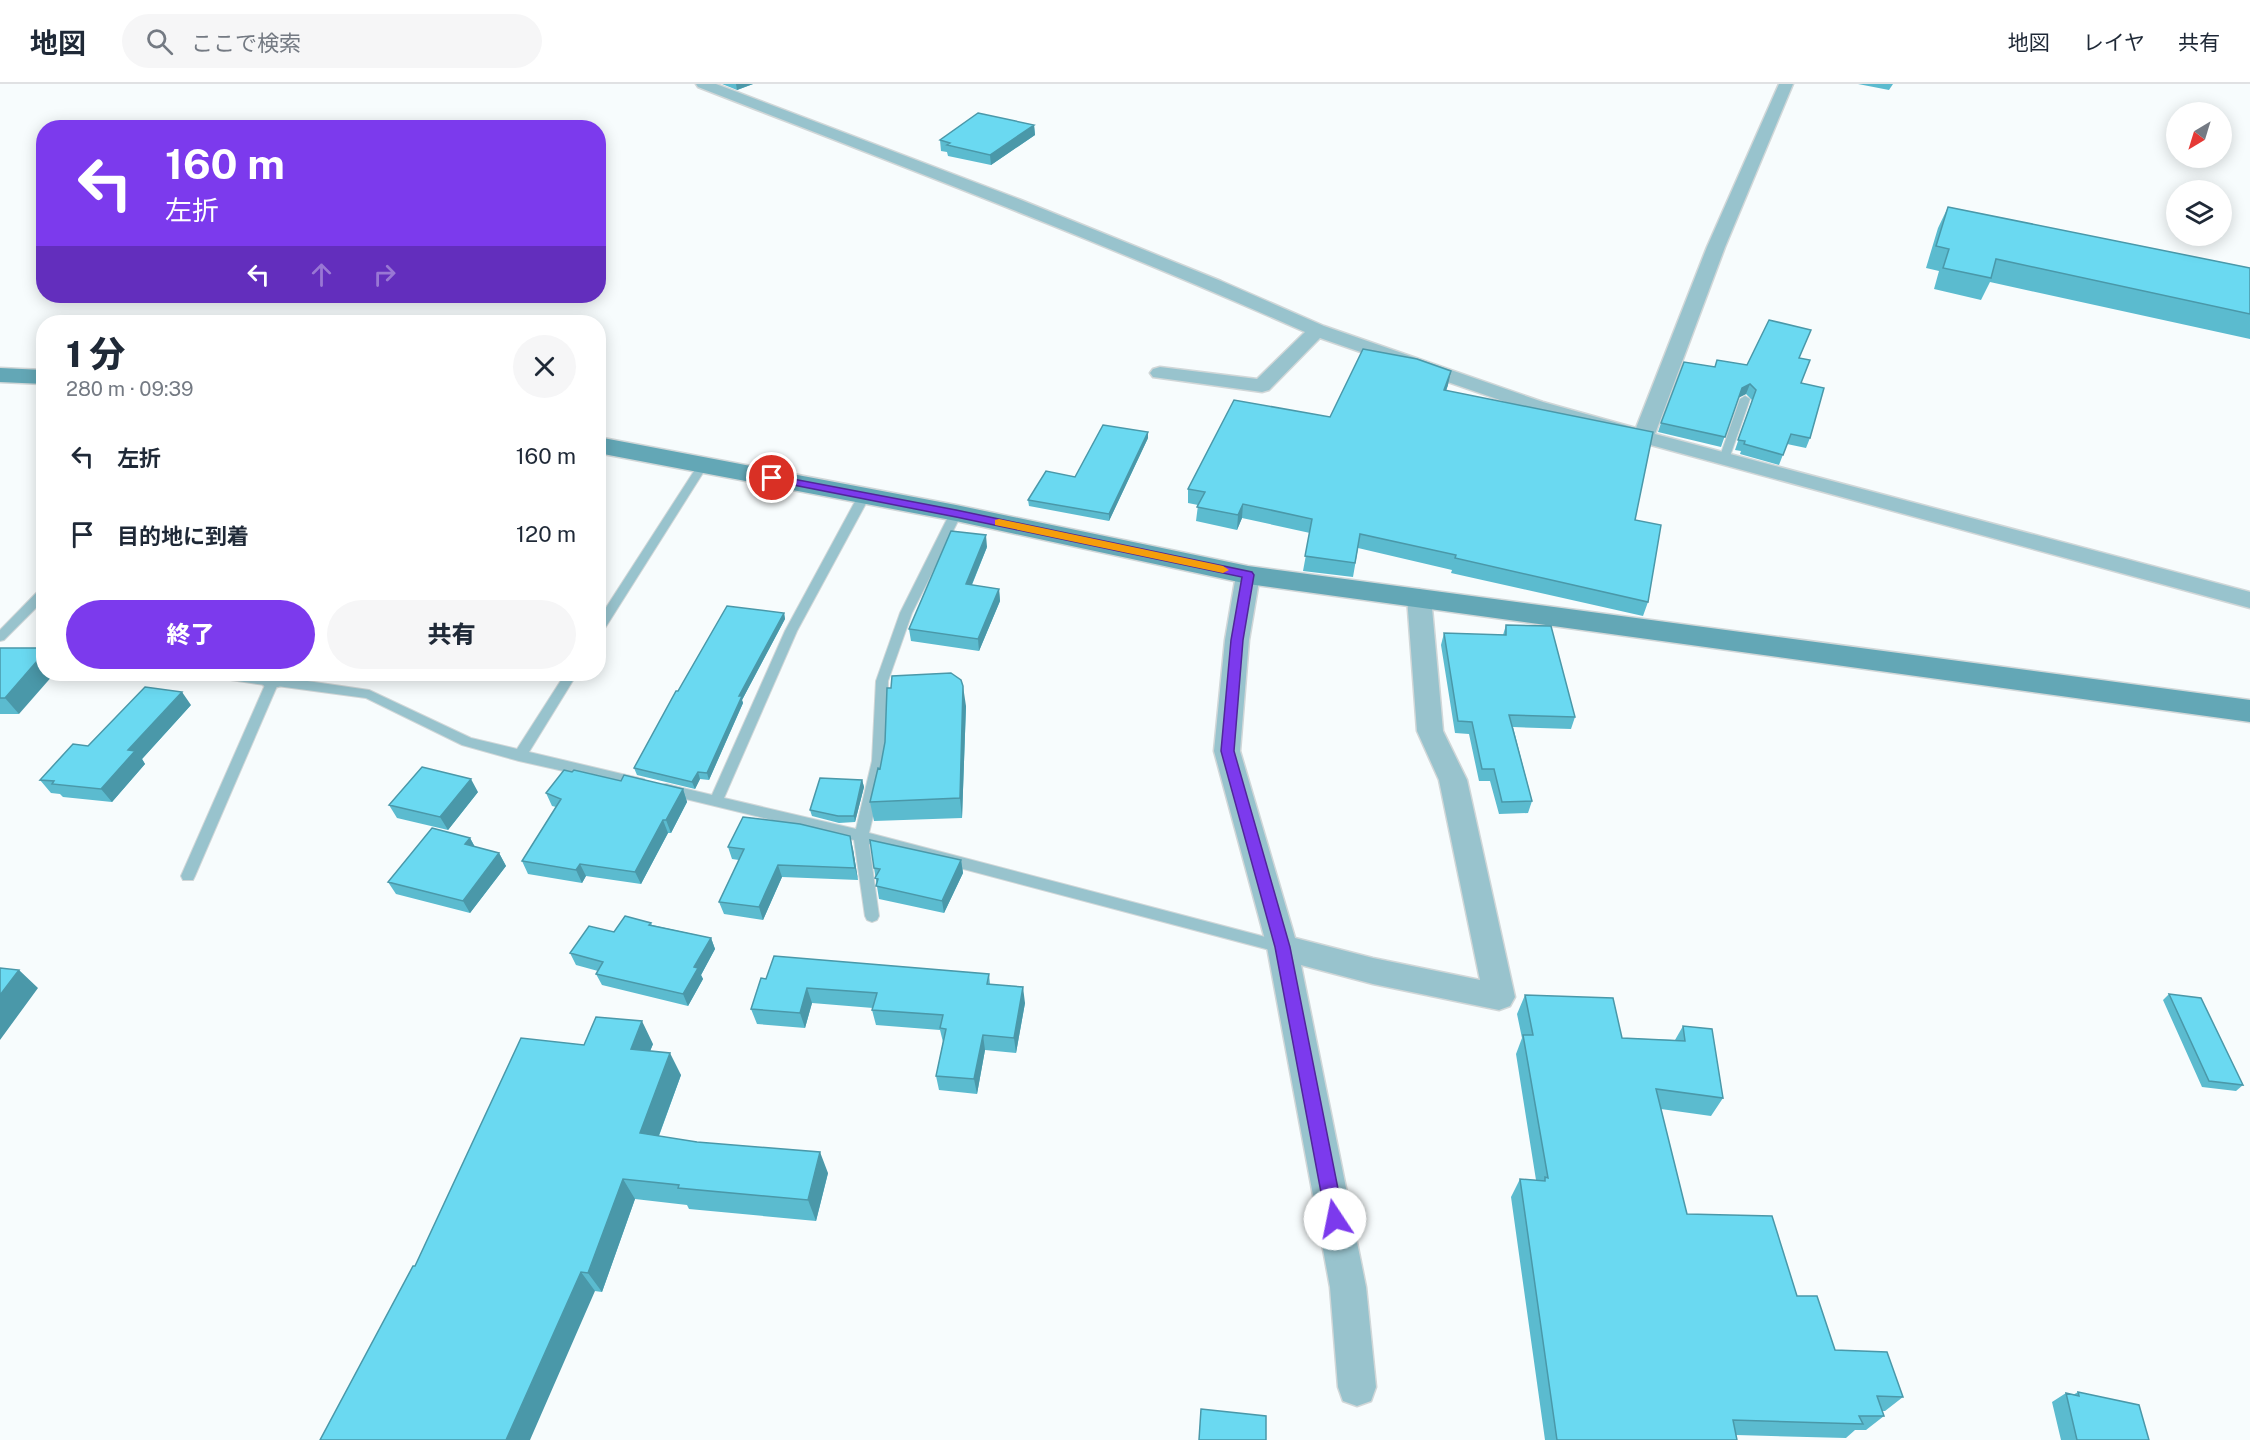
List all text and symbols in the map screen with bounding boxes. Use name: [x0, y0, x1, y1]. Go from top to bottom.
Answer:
search box: [122, 14, 542, 68]
icon: search: [143, 25, 176, 58]
text: 地図: [30, 26, 86, 59]
text: ここで検索: [191, 30, 301, 56]
text: 地図: [2008, 30, 2050, 55]
text: レイヤ: [2083, 30, 2145, 55]
text: 共有: [2178, 30, 2220, 55]
north arrow: [2166, 102, 2232, 168]
map controls: [2166, 102, 2232, 246]
text: 160 m: [165, 139, 285, 188]
icon: left: [66, 144, 144, 222]
button: layers: [2166, 180, 2232, 246]
text: 左折: [165, 194, 219, 226]
icon: left: [242, 258, 275, 291]
icon: ahead: [305, 258, 338, 291]
icon: right: [368, 258, 401, 291]
text: 1 分: [66, 333, 126, 375]
button: close: [513, 335, 576, 398]
text: 280 m · 09:39: [66, 377, 193, 401]
icon: left: [66, 440, 99, 473]
text: 160 m: [516, 443, 576, 469]
text: 左折: [117, 445, 161, 471]
pin: [746, 452, 797, 503]
icon: arrive: [755, 461, 788, 494]
icon: arrive: [66, 518, 99, 551]
text: 120 m: [516, 521, 576, 547]
text: 目的地に到着: [117, 523, 249, 549]
button: 終了: [66, 600, 315, 669]
button: 共有: [327, 600, 576, 669]
position arrow: [1303, 1187, 1367, 1251]

